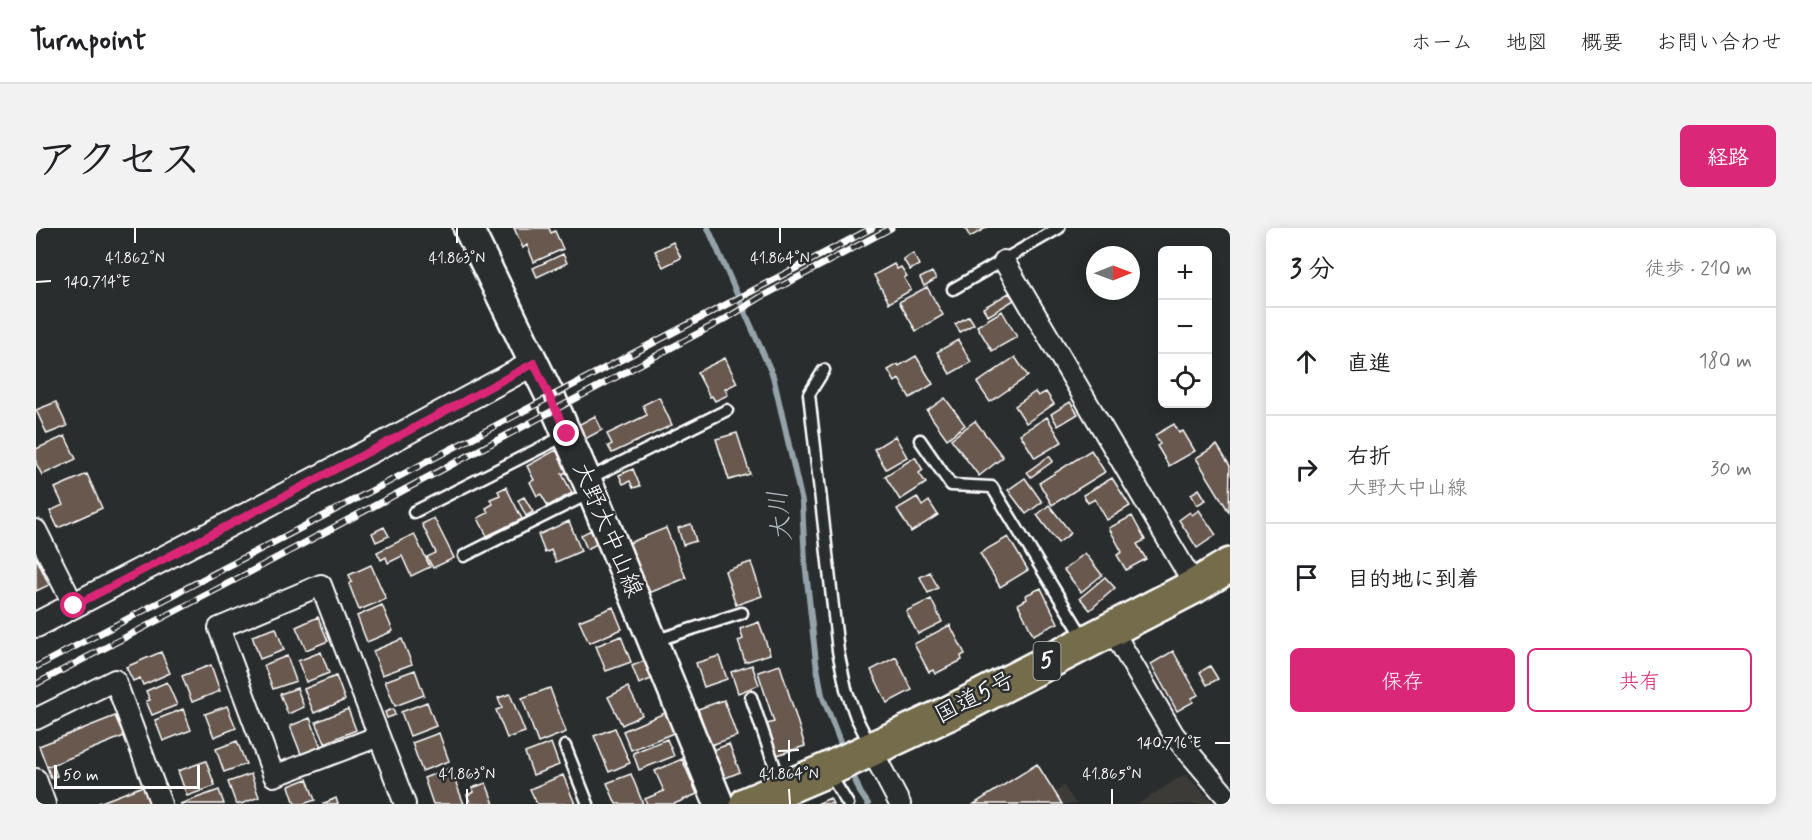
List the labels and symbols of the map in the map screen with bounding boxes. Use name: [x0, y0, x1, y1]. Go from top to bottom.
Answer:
north arrow: [1086, 246, 1140, 300]
text: 41.862°N: [105, 249, 165, 269]
text: 41.863°N: [429, 249, 485, 269]
text: 41.864°N: [750, 249, 810, 269]
text: 140.714°E: [64, 273, 131, 293]
route end: [553, 420, 579, 446]
street label: 大野大中山線: [565, 458, 649, 602]
water label: 大川: [761, 488, 801, 544]
route start: [60, 592, 86, 618]
road number: 5: [1034, 642, 1060, 680]
street label: 国道5号: [929, 665, 1021, 731]
text: 140.716°E: [1137, 734, 1202, 754]
scale bar: [54, 762, 200, 790]
text: 41.863°N: [439, 765, 495, 785]
text: 41.864°N: [759, 765, 819, 785]
text: 41.865°N: [1083, 765, 1141, 785]

